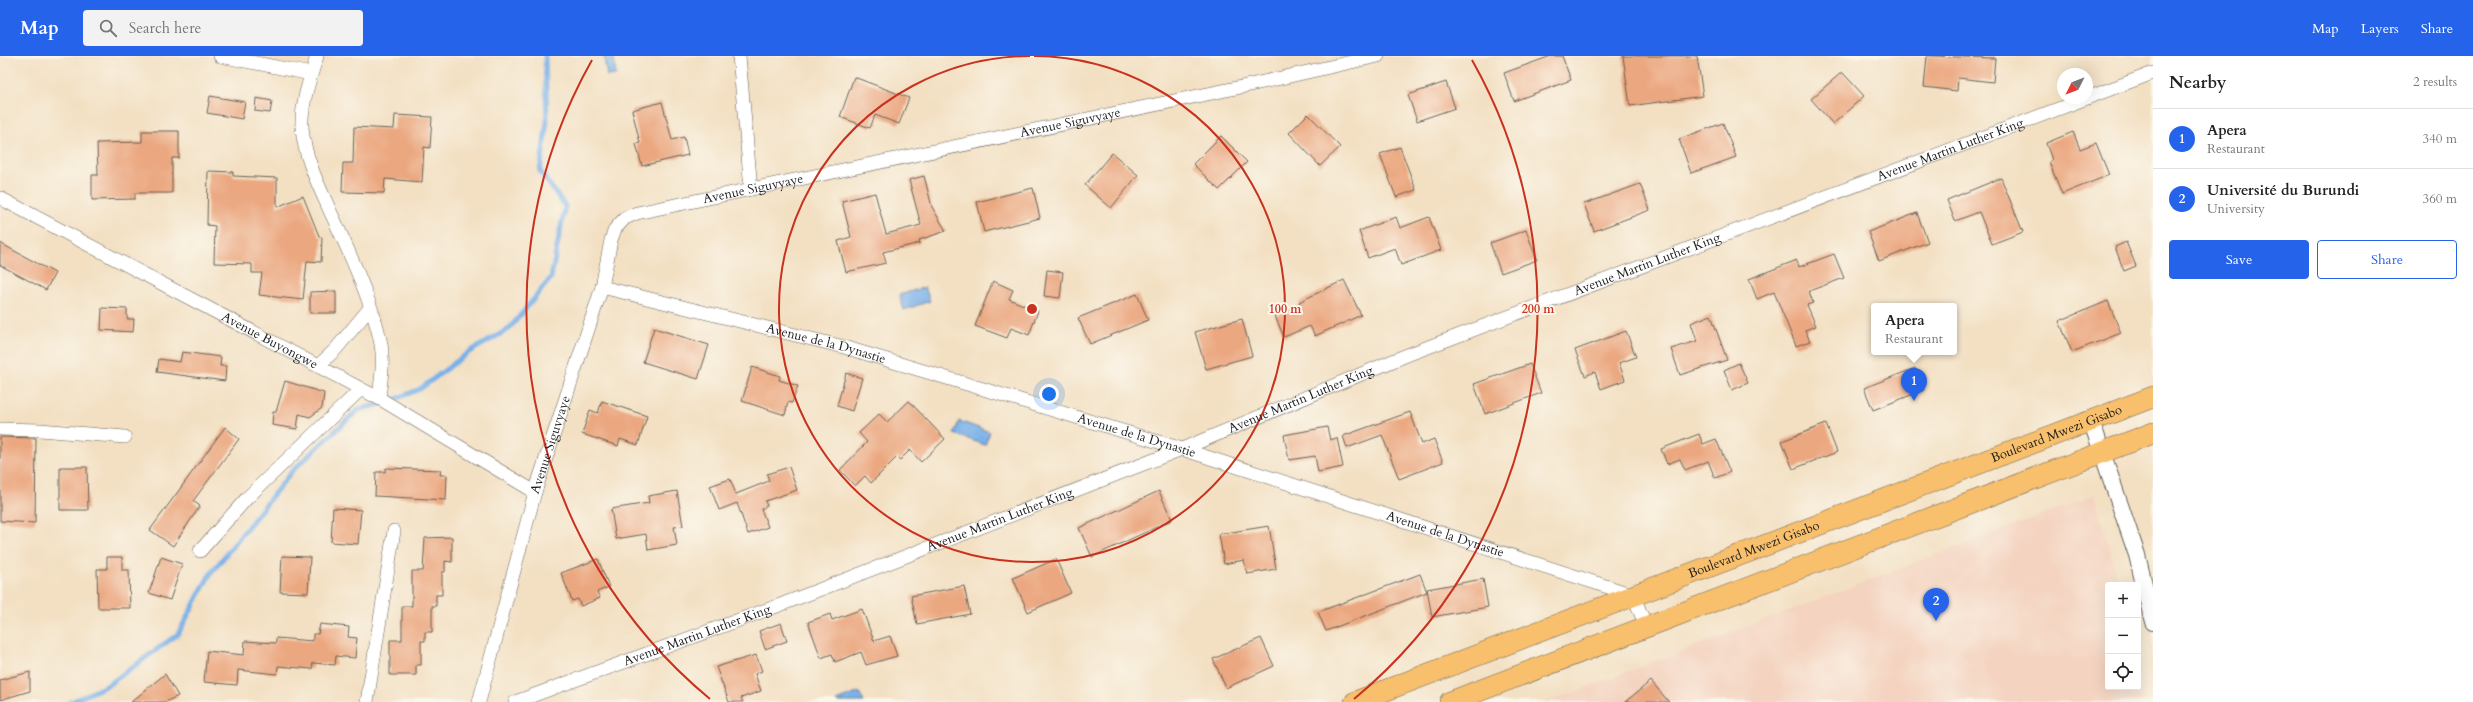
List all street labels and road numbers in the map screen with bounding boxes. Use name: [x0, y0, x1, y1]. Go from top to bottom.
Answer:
street label: Avenue Siguvyaye: [1018, 103, 1122, 142]
street label: Avenue Martin Luther King: [1874, 114, 2027, 186]
street label: Avenue Siguvyaye: [701, 170, 805, 208]
street label: Avenue Martin Luther King: [1571, 228, 1724, 300]
street label: Avenue Buyongwe: [218, 308, 321, 373]
street label: Avenue de la Dynastie: [764, 319, 888, 368]
street label: Avenue Martin Luther King: [1225, 361, 1376, 438]
street label: Avenue Siguvyaye: [526, 393, 575, 496]
street label: Boulevard Mwezi Gisabo: [1988, 401, 2125, 467]
street label: Avenue de la Dynastie: [1075, 409, 1198, 462]
street label: Avenue Martin Luther King: [924, 483, 1076, 556]
street label: Avenue de la Dynastie: [1384, 507, 1507, 562]
street label: Boulevard Mwezi Gisabo: [1686, 516, 1822, 583]
street label: Avenue Martin Luther King: [621, 600, 774, 670]

